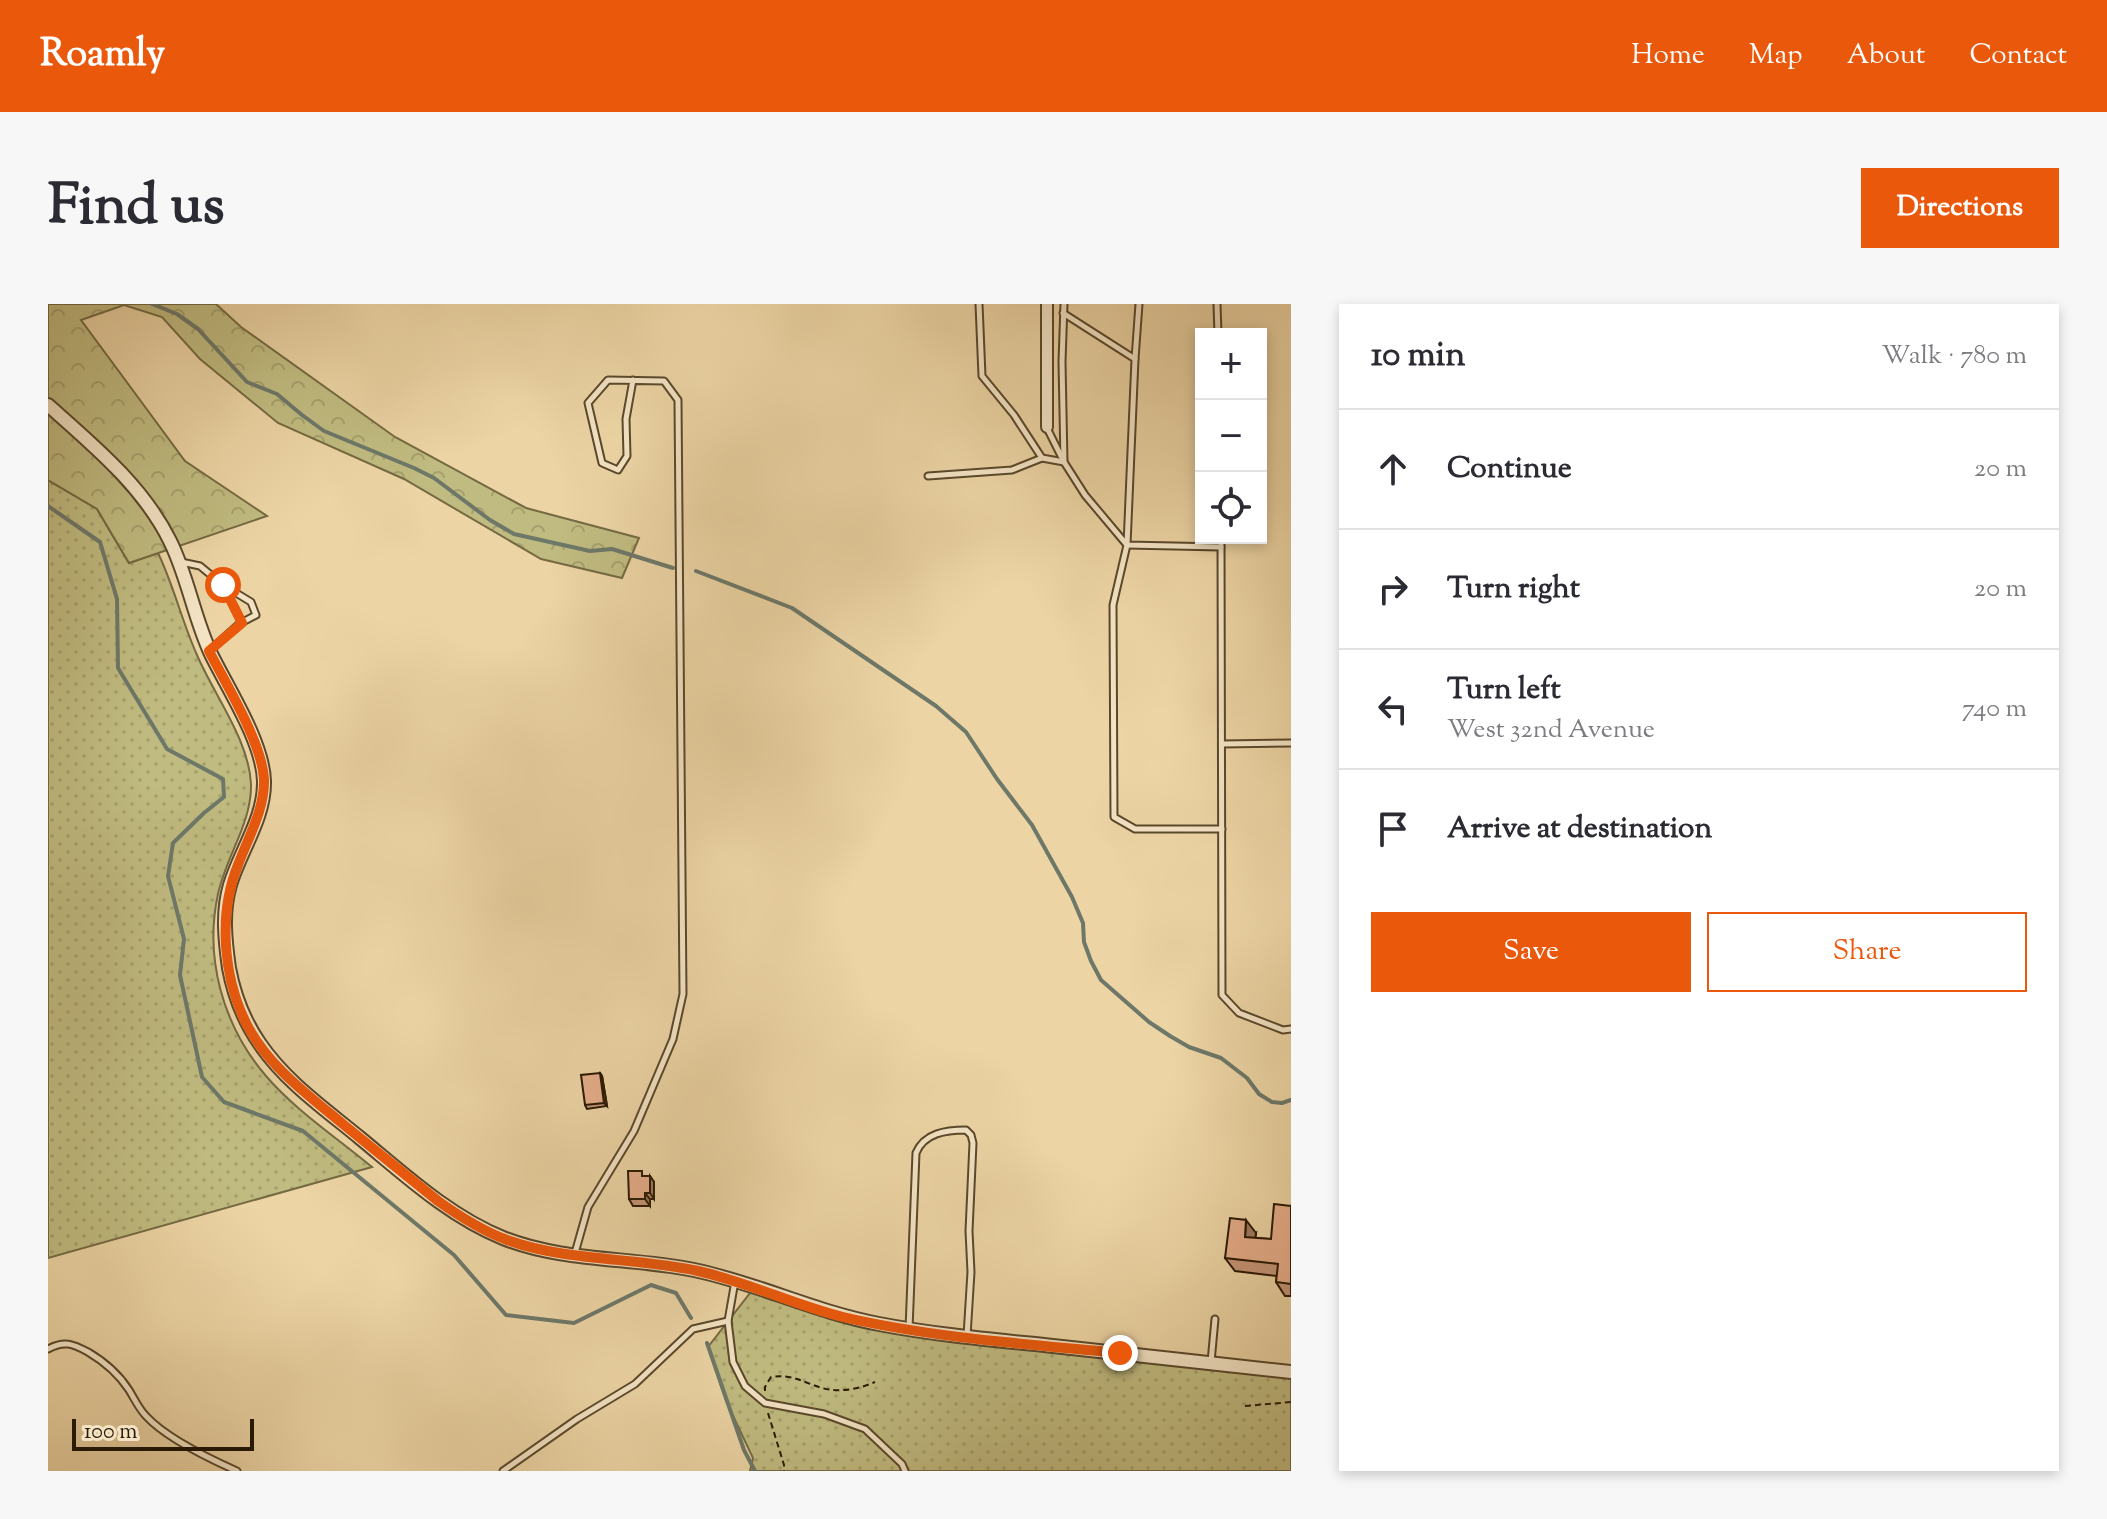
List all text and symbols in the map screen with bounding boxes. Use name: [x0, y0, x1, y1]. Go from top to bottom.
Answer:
text: Roamly: [40, 29, 165, 83]
text: Home: [1631, 36, 1705, 76]
text: Map: [1749, 36, 1803, 76]
text: About: [1847, 36, 1925, 76]
text: Contact: [1969, 36, 2067, 76]
text: Find us: [48, 168, 224, 249]
button: Directions: [1861, 168, 2059, 248]
map controls: [1195, 328, 1267, 544]
button: +: [1195, 328, 1267, 400]
text: 10 min: [1371, 332, 1465, 381]
text: Walk · 780 m: [1882, 338, 2027, 375]
button: −: [1195, 400, 1267, 472]
icon: ahead: [1371, 447, 1415, 491]
text: Continue: [1447, 448, 1572, 491]
text: 20 m: [1974, 451, 2027, 488]
button: locate: [1195, 472, 1267, 544]
route start: [205, 567, 241, 603]
icon: right: [1371, 567, 1415, 611]
text: Turn right: [1447, 568, 1580, 611]
text: 20 m: [1974, 571, 2027, 608]
text: Turn left: [1447, 669, 1561, 712]
icon: left: [1371, 687, 1415, 731]
text: 740 m: [1962, 691, 2027, 728]
text: West 32nd Avenue: [1447, 712, 1655, 749]
icon: arrive: [1371, 807, 1415, 851]
text: Arrive at destination: [1447, 808, 1712, 851]
button: Save: [1371, 912, 1691, 992]
button: Share: [1707, 912, 2027, 992]
route end: [1102, 1335, 1138, 1371]
scale bar: [72, 1415, 254, 1451]
text: 100 m: [84, 1417, 137, 1449]

